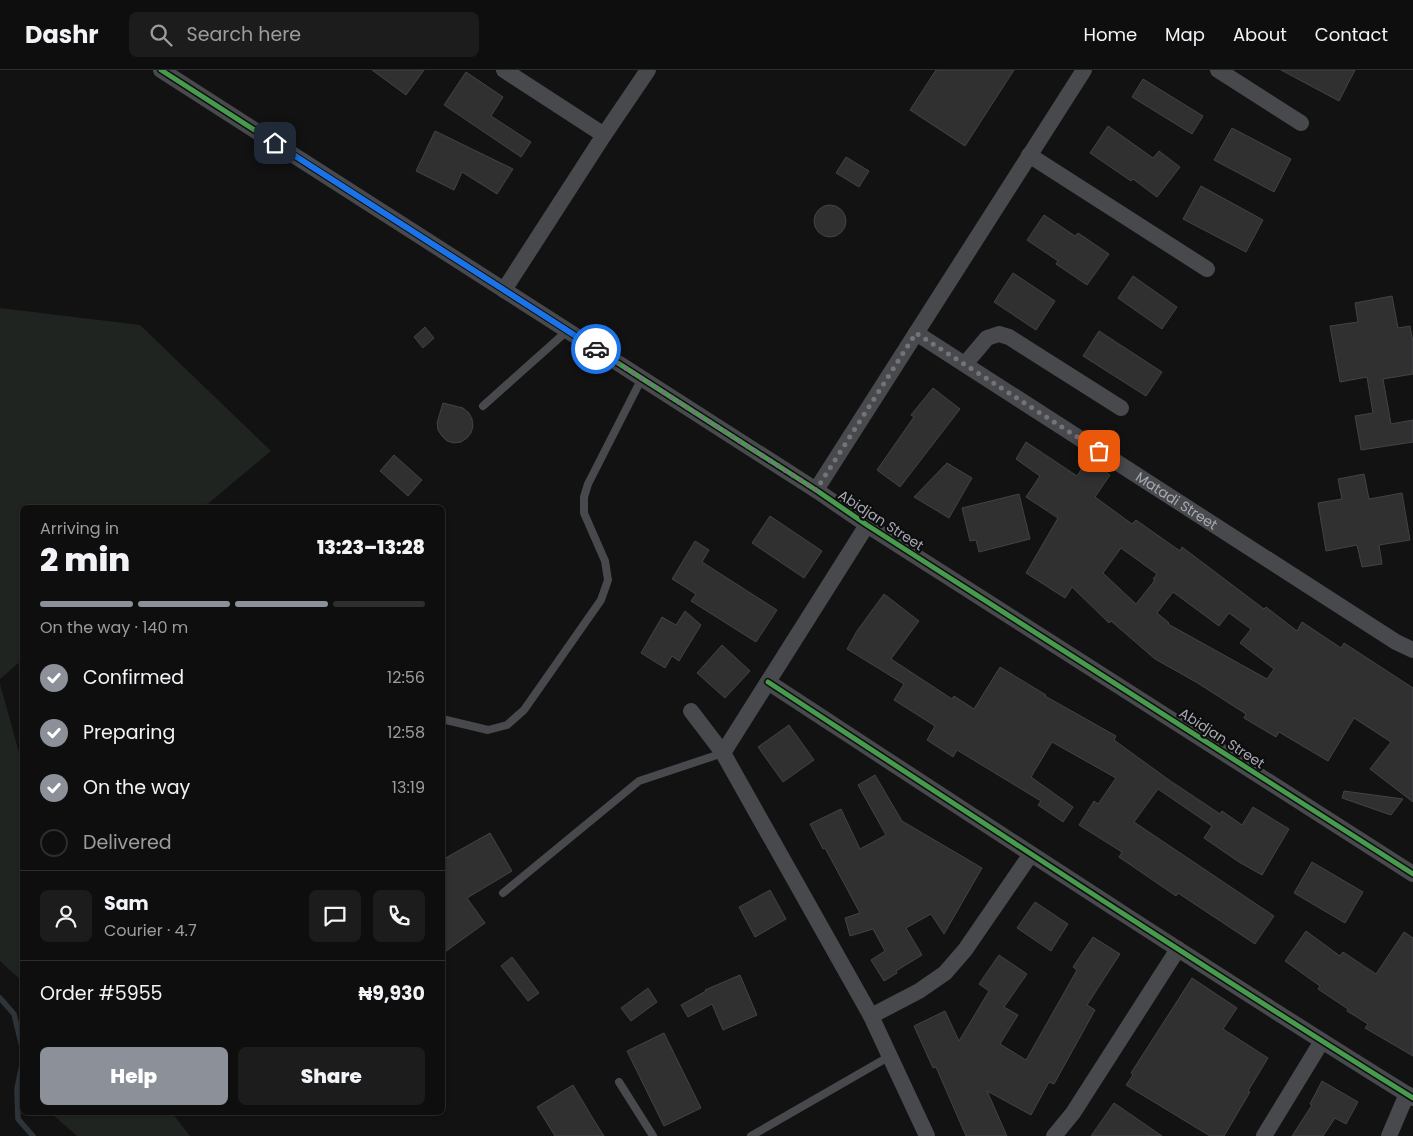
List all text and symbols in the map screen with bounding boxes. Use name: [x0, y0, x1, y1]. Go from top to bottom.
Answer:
search box: [129, 12, 479, 57]
text: Dashr: [25, 18, 99, 51]
icon: search: [147, 21, 175, 49]
text: Search here: [187, 21, 301, 48]
text: Home: [1083, 22, 1137, 47]
text: Map: [1165, 22, 1205, 47]
text: About: [1233, 22, 1287, 47]
text: Contact: [1315, 22, 1388, 47]
pin: [254, 122, 296, 164]
icon: home: [261, 129, 289, 157]
courier: [571, 324, 621, 374]
icon: car: [582, 335, 610, 363]
pin: [1078, 430, 1120, 472]
icon: bag: [1085, 437, 1113, 465]
street label: Matadi Street: [1132, 467, 1222, 535]
street label: Abidjan Street: [834, 485, 928, 555]
text: Arriving in: [40, 517, 119, 540]
text: 13:23–13:28: [317, 534, 425, 561]
text: 2 min: [40, 537, 130, 582]
text: On the way · 140 m: [40, 616, 188, 639]
icon: check: [40, 664, 68, 692]
text: Confirmed: [83, 664, 184, 691]
text: 12:56: [387, 666, 425, 689]
street label: Abidjan Street: [1175, 703, 1269, 773]
icon: check: [40, 719, 68, 747]
text: Preparing: [83, 719, 175, 746]
text: 12:58: [387, 721, 425, 744]
icon: check: [40, 774, 68, 802]
text: On the way: [83, 774, 190, 801]
text: 13:19: [392, 776, 425, 799]
text: Delivered: [83, 829, 172, 856]
button: person: [40, 890, 92, 942]
text: Sam: [104, 890, 149, 917]
button: chat: [309, 890, 361, 942]
button: phone: [373, 890, 425, 942]
text: Courier · 4.7: [104, 919, 197, 942]
text: Order #5955: [40, 980, 163, 1007]
text: ₦9,930: [359, 980, 425, 1007]
button: Help: [40, 1047, 228, 1105]
button: Share: [238, 1047, 425, 1105]

